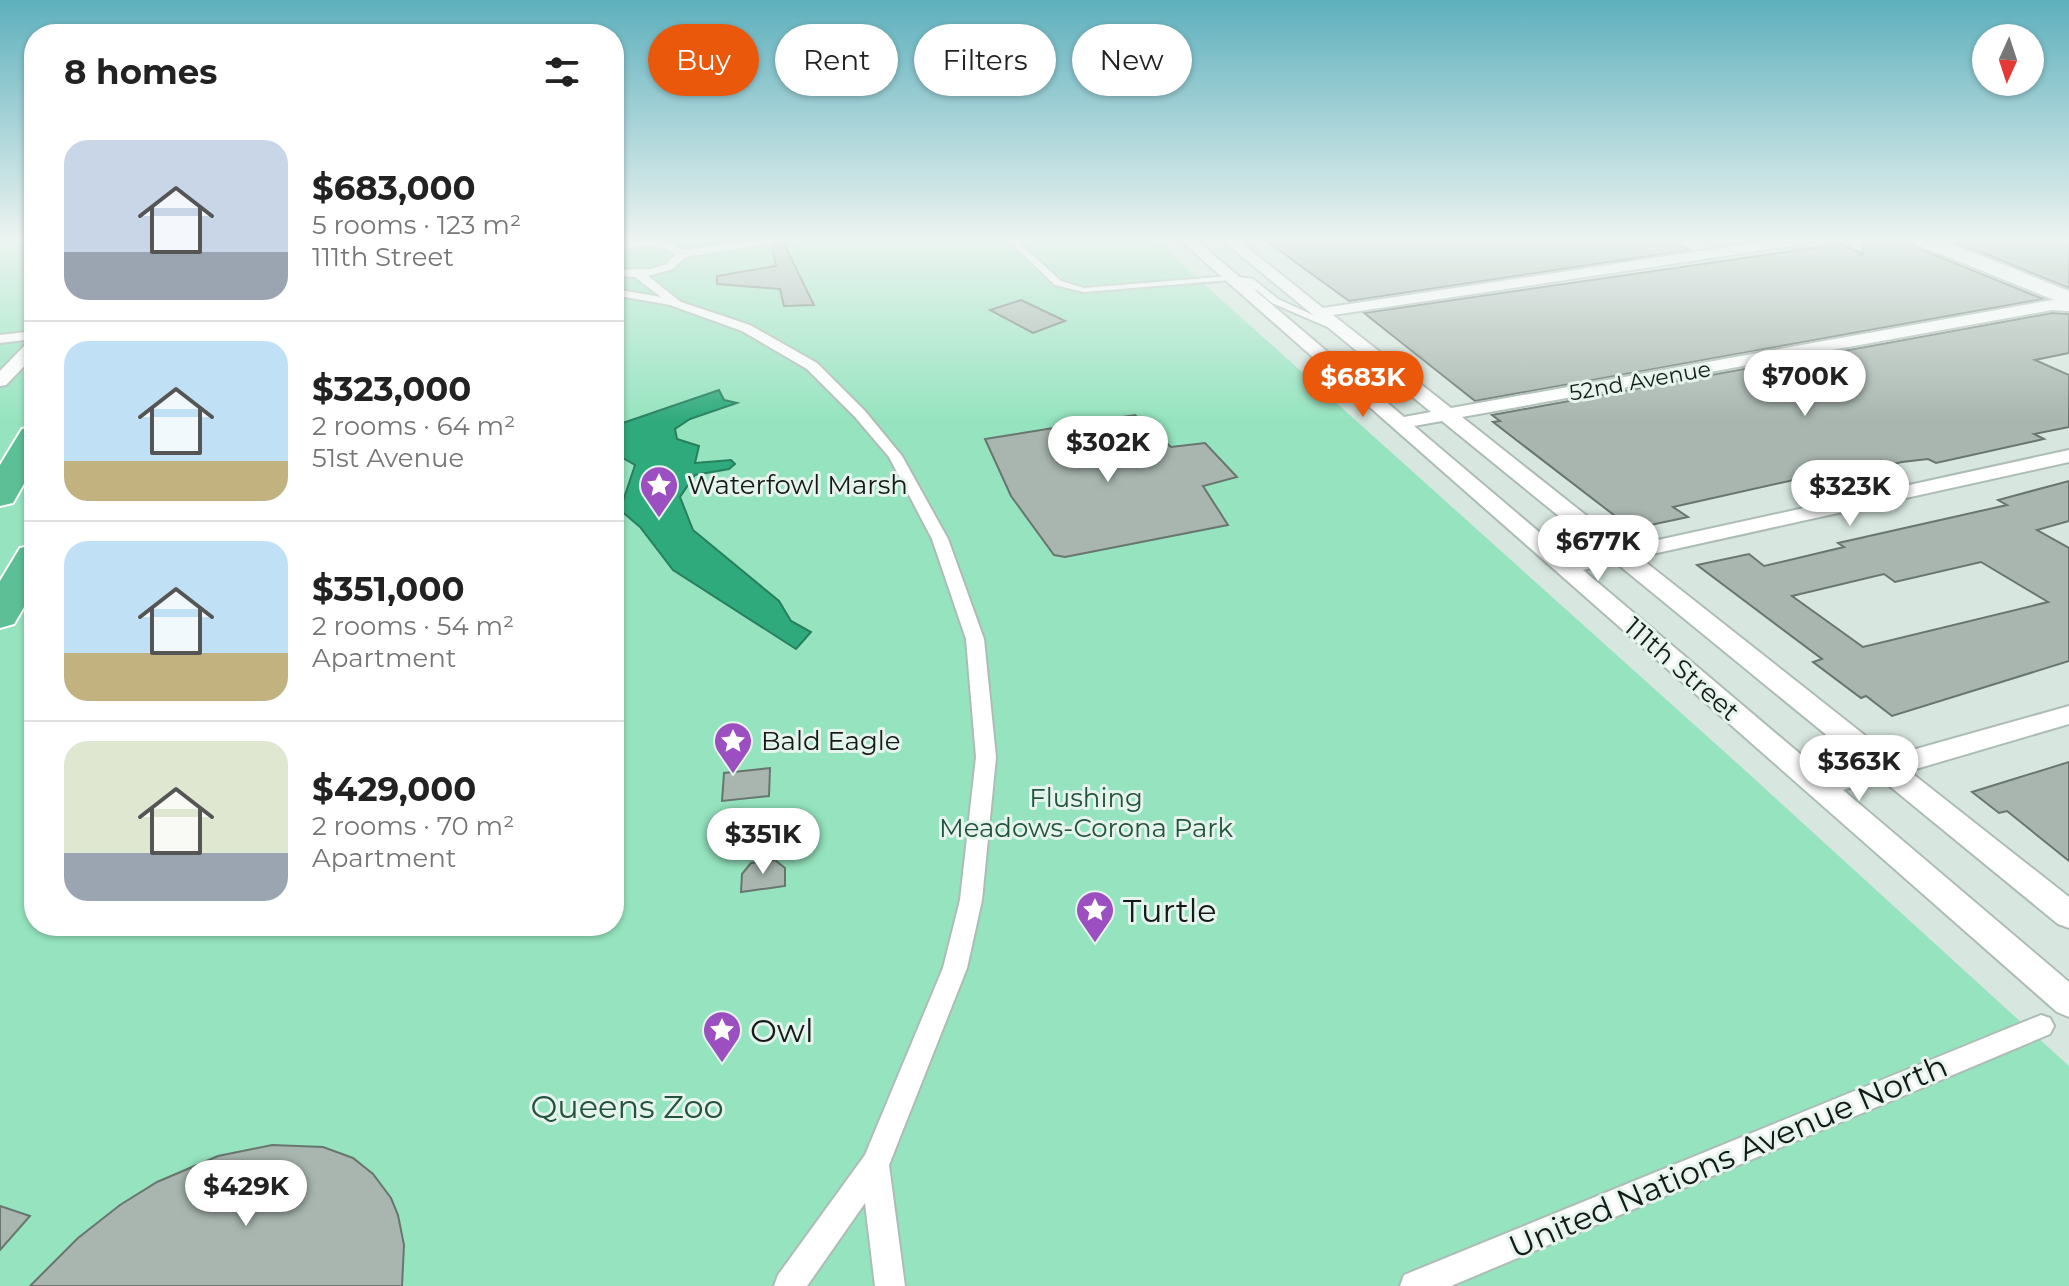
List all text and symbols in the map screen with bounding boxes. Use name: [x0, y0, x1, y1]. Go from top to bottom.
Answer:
chip: Buy: [648, 24, 759, 96]
chip: Rent: [775, 24, 898, 96]
chip: Filters: [914, 24, 1056, 96]
chip: New: [1072, 24, 1192, 96]
north arrow: [1972, 24, 2044, 96]
map controls: [1972, 24, 2044, 96]
icon: filters: [540, 50, 584, 94]
text: 8 homes: [64, 51, 217, 93]
text: $683,000: [312, 167, 476, 209]
icon: home: [128, 172, 224, 268]
text: 5 rooms · 123 m²: [312, 209, 521, 241]
text: 111th Street: [312, 241, 454, 273]
pin: $700K: [1749, 350, 1861, 418]
pin: $683K: [1307, 351, 1419, 419]
street label: 52nd Avenue: [1567, 355, 1713, 407]
text: $700K: [1762, 360, 1848, 392]
text: $683K: [1321, 361, 1405, 393]
text: $323,000: [312, 368, 471, 410]
icon: home: [128, 373, 224, 469]
text: 2 rooms · 64 m²: [312, 410, 515, 442]
pin: $302K: [1052, 416, 1164, 484]
text: $302K: [1066, 426, 1150, 458]
text: 51st Avenue: [312, 442, 464, 474]
pin: $323K: [1794, 460, 1906, 528]
place icon: Waterfowl Marsh: [638, 464, 680, 519]
place label: Waterfowl Marsh: [687, 469, 908, 501]
text: $323K: [1809, 470, 1891, 502]
pin: $677K: [1542, 515, 1654, 583]
text: $677K: [1556, 525, 1640, 557]
text: $351,000: [312, 568, 465, 610]
icon: home: [128, 573, 224, 669]
text: 2 rooms · 54 m²: [312, 610, 514, 642]
street label: 111th Street: [1618, 610, 1746, 728]
text: Apartment: [312, 642, 456, 674]
place icon: Bald Eagle: [712, 720, 754, 775]
place label: Bald Eagle: [761, 725, 900, 757]
pin: $363K: [1803, 735, 1915, 803]
text: $363K: [1817, 745, 1901, 777]
text: $429,000: [312, 768, 476, 810]
icon: home: [128, 773, 224, 869]
park label: Flushing Meadows-Corona Park: [939, 782, 1234, 844]
pin: $351K: [707, 808, 819, 876]
text: 2 rooms · 70 m²: [312, 810, 514, 842]
text: $351K: [725, 818, 801, 850]
text: Apartment: [312, 842, 456, 874]
place icon: Turtle: [1074, 889, 1116, 944]
place label: Turtle: [1123, 891, 1217, 930]
place icon: Owl: [701, 1009, 743, 1064]
place label: Owl: [750, 1011, 814, 1050]
street label: United Nations Avenue North: [1503, 1046, 1953, 1266]
park label: Queens Zoo: [530, 1087, 724, 1126]
pin: $429K: [190, 1160, 302, 1228]
text: $429K: [203, 1170, 289, 1202]

